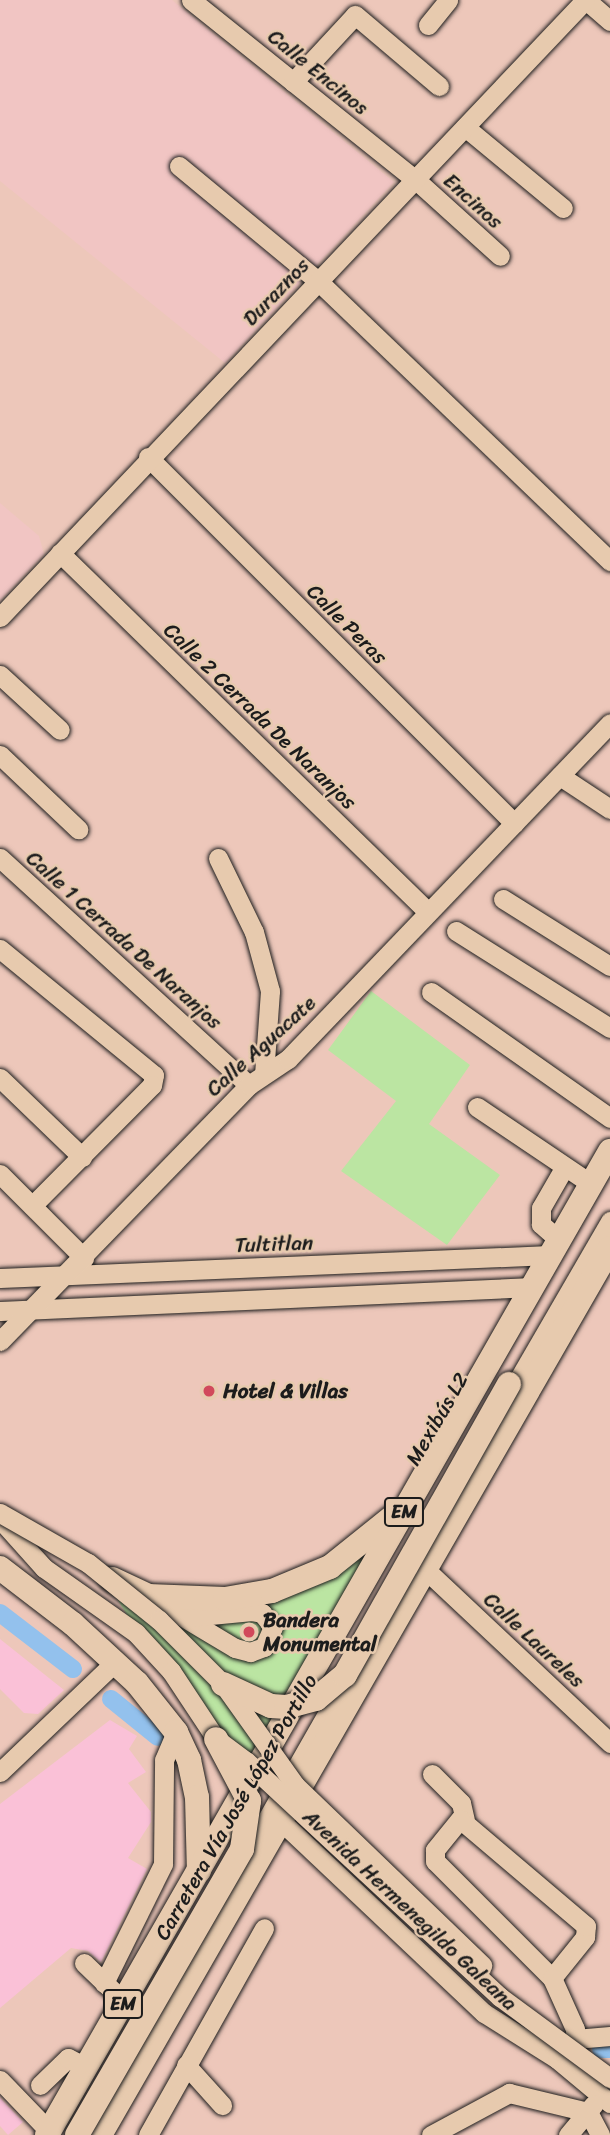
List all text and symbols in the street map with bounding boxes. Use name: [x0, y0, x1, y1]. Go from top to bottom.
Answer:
street label: Calle Encinos: [262, 24, 374, 120]
street label: Encinos: [438, 168, 508, 234]
street label: Duraznos: [238, 253, 314, 331]
street label: Calle Peras: [301, 578, 393, 670]
street label: Calle 2 Cerrada De Naranjos: [158, 617, 362, 815]
street label: Calle 1 Cerrada De Naranjos: [21, 845, 227, 1035]
street label: Calle Aguacate: [201, 990, 321, 1102]
street label: Tultitlan: [234, 1230, 314, 1258]
street label: Mexibús L2: [400, 1368, 474, 1470]
place label: Hotel & Villas: [223, 1378, 348, 1404]
marker: Hotel & Villas: [201, 1383, 217, 1399]
road number: EM: [383, 1496, 425, 1528]
street label: Calle Laureles: [479, 1587, 589, 1693]
place label: Bandera Monumental: [263, 1607, 377, 1657]
marker: Bandera Monumental: [241, 1624, 257, 1640]
street label: Carretera Vía José López Portillo: [149, 1670, 323, 1944]
street label: Avenida Hermenegildo Galeana: [298, 1804, 522, 2016]
road number: EM: [102, 1988, 144, 2020]

